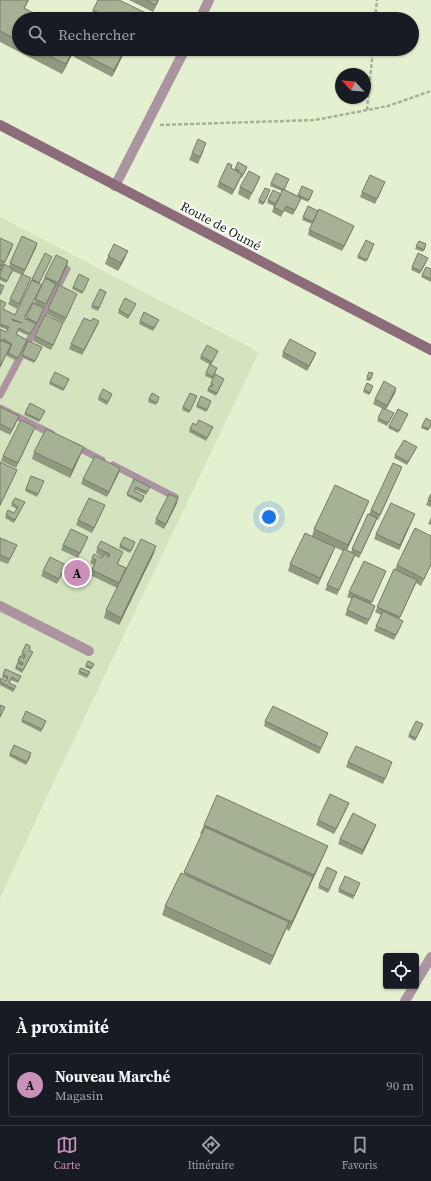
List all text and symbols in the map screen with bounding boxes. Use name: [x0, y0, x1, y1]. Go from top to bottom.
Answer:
search box: [12, 12, 419, 56]
icon: search: [26, 23, 48, 45]
text: Rechercher: [58, 24, 135, 45]
north arrow: [335, 68, 371, 104]
street label: Route de Oumé: [178, 198, 265, 255]
your location: [259, 507, 279, 527]
pin: A: [64, 558, 90, 588]
map controls: [383, 953, 419, 989]
button: locate: [383, 953, 419, 989]
text: À proximité: [16, 1015, 109, 1039]
text: Nouveau Marché: [55, 1066, 170, 1087]
text: A: [26, 1077, 34, 1094]
text: 90 m: [386, 1077, 414, 1094]
text: Magasin: [55, 1087, 103, 1104]
tab: Carte: [54, 1134, 80, 1173]
tab: Itinéraire: [188, 1134, 234, 1173]
tab: Favoris: [342, 1134, 377, 1173]

